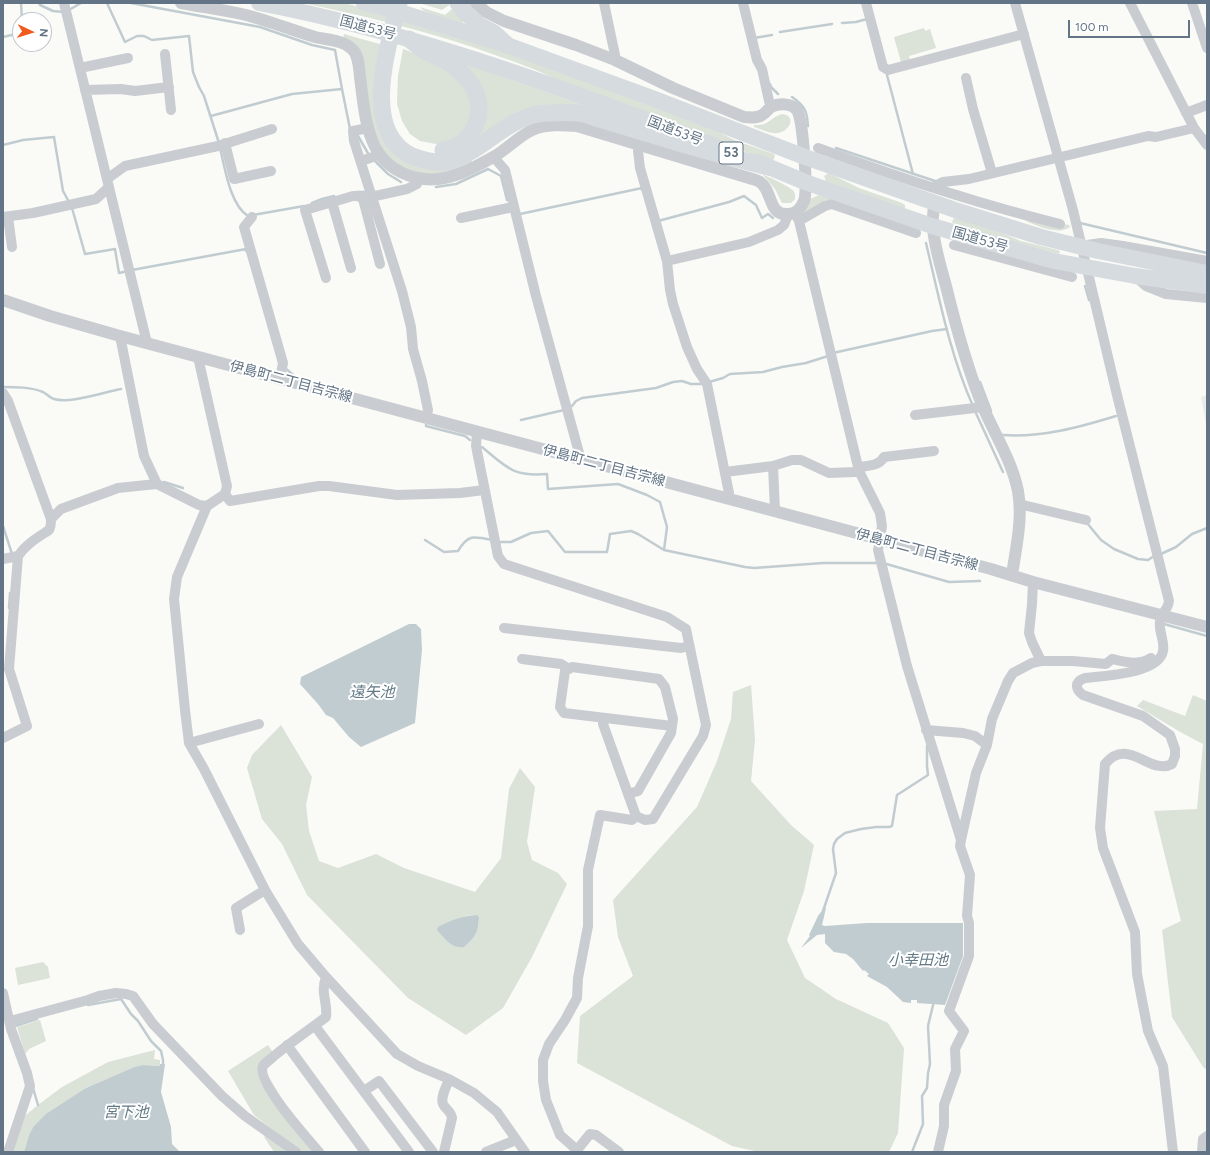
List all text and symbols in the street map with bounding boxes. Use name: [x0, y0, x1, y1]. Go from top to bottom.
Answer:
north arrow: [12, 12, 52, 52]
street label: 国道53号: [338, 12, 398, 44]
scale bar: [1070, 12, 1192, 38]
text: 100 m: [1075, 20, 1109, 34]
text: N: [37, 28, 50, 37]
street label: 国道53号: [645, 113, 705, 149]
road number: 53: [719, 142, 743, 164]
street label: 国道53号: [950, 224, 1010, 256]
street label: 伊島町二丁目吉宗線: [228, 358, 354, 406]
street label: 伊島町二丁目吉宗線: [541, 442, 667, 490]
street label: 伊島町二丁目吉宗線: [854, 526, 980, 574]
water label: 遠矢池: [350, 684, 394, 702]
water label: 小幸田池: [888, 952, 948, 970]
water label: 宮下池: [104, 1104, 148, 1122]

